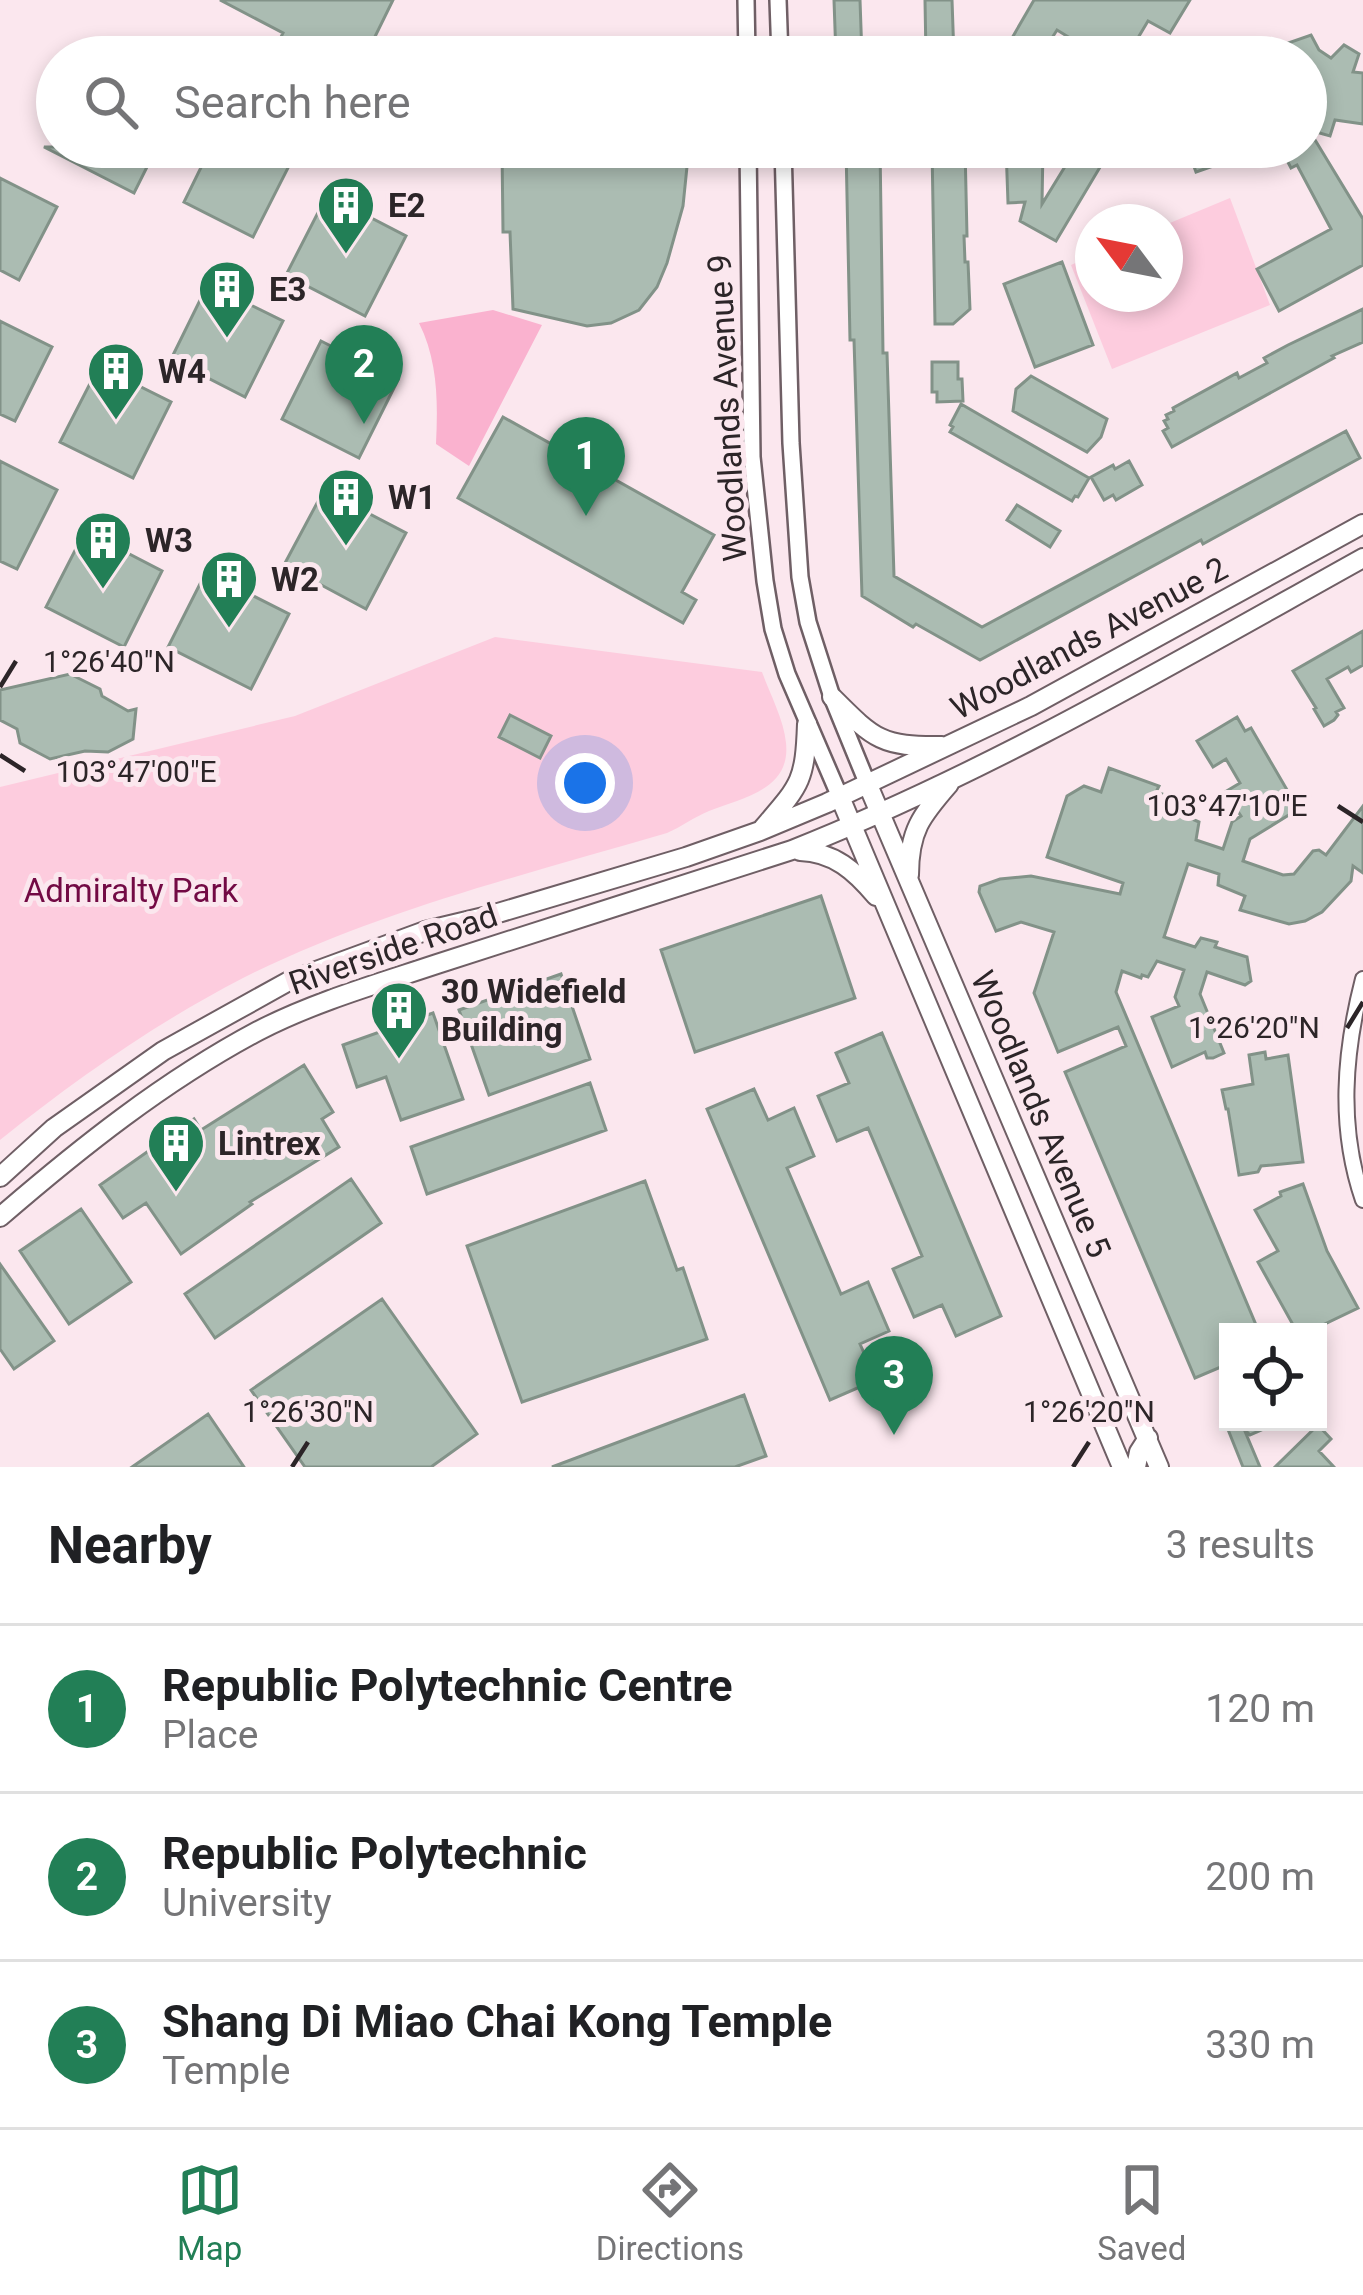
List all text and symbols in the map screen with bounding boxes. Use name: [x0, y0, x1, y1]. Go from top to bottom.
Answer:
search box: [36, 36, 1327, 168]
icon: search: [78, 69, 144, 135]
text: Search here: [174, 76, 411, 129]
building icon: E2: [315, 174, 377, 256]
place label: E2: [388, 186, 426, 225]
north arrow: [1075, 204, 1183, 312]
street label: Woodlands Avenue 9: [699, 253, 755, 563]
building icon: E3: [196, 258, 258, 340]
place label: E3: [269, 270, 307, 309]
pin: 2: [325, 325, 403, 424]
building icon: W4: [85, 340, 147, 422]
place label: W4: [158, 352, 206, 391]
pin: 1: [547, 417, 625, 516]
building icon: W1: [315, 466, 377, 548]
place label: W1: [388, 478, 436, 517]
building icon: W3: [72, 509, 134, 591]
place label: W3: [145, 521, 193, 560]
building icon: W2: [198, 548, 260, 630]
street label: Woodlands Avenue 2: [944, 549, 1234, 727]
place label: W2: [271, 560, 319, 599]
text: 1°26'40"N: [43, 644, 175, 679]
your location: [555, 753, 615, 813]
text: 103°47'00"E: [55, 754, 217, 789]
text: 103°47'10"E: [1146, 788, 1308, 823]
park label: Admiralty Park: [24, 871, 239, 910]
street label: Riverside Road: [284, 895, 502, 1003]
street label: Woodlands Avenue 5: [963, 965, 1119, 1263]
place label: 30 Widefield Building: [441, 972, 626, 1049]
building icon: 30 Widefield Building: [368, 979, 430, 1061]
text: 1°26'20"N: [1188, 1010, 1320, 1045]
building icon: Lintrex: [145, 1112, 207, 1194]
place label: Lintrex: [218, 1124, 321, 1163]
map controls: [1219, 1323, 1327, 1431]
button: locate: [1219, 1323, 1327, 1431]
pin: 3: [855, 1336, 933, 1435]
text: 1°26'30"N: [242, 1394, 374, 1429]
text: 1°26'20"N: [1023, 1394, 1155, 1429]
text: Nearby: [48, 1516, 212, 1575]
text: 3 results: [1166, 1522, 1315, 1568]
text: Republic Polytechnic Centre: [162, 1659, 733, 1712]
text: 1: [76, 1686, 98, 1732]
text: 120 m: [1205, 1686, 1315, 1732]
text: Place: [162, 1712, 258, 1758]
text: Republic Polytechnic: [162, 1827, 587, 1880]
text: 2: [76, 1854, 98, 1900]
text: 200 m: [1205, 1854, 1315, 1900]
text: University: [162, 1880, 332, 1926]
text: Shang Di Miao Chai Kong Temple: [162, 1995, 832, 2048]
text: 3: [76, 2022, 98, 2068]
text: 330 m: [1205, 2022, 1315, 2068]
text: Temple: [162, 2048, 290, 2094]
tab: Map: [177, 2157, 243, 2268]
tab: Directions: [596, 2157, 744, 2268]
tab: Saved: [1097, 2157, 1186, 2268]

